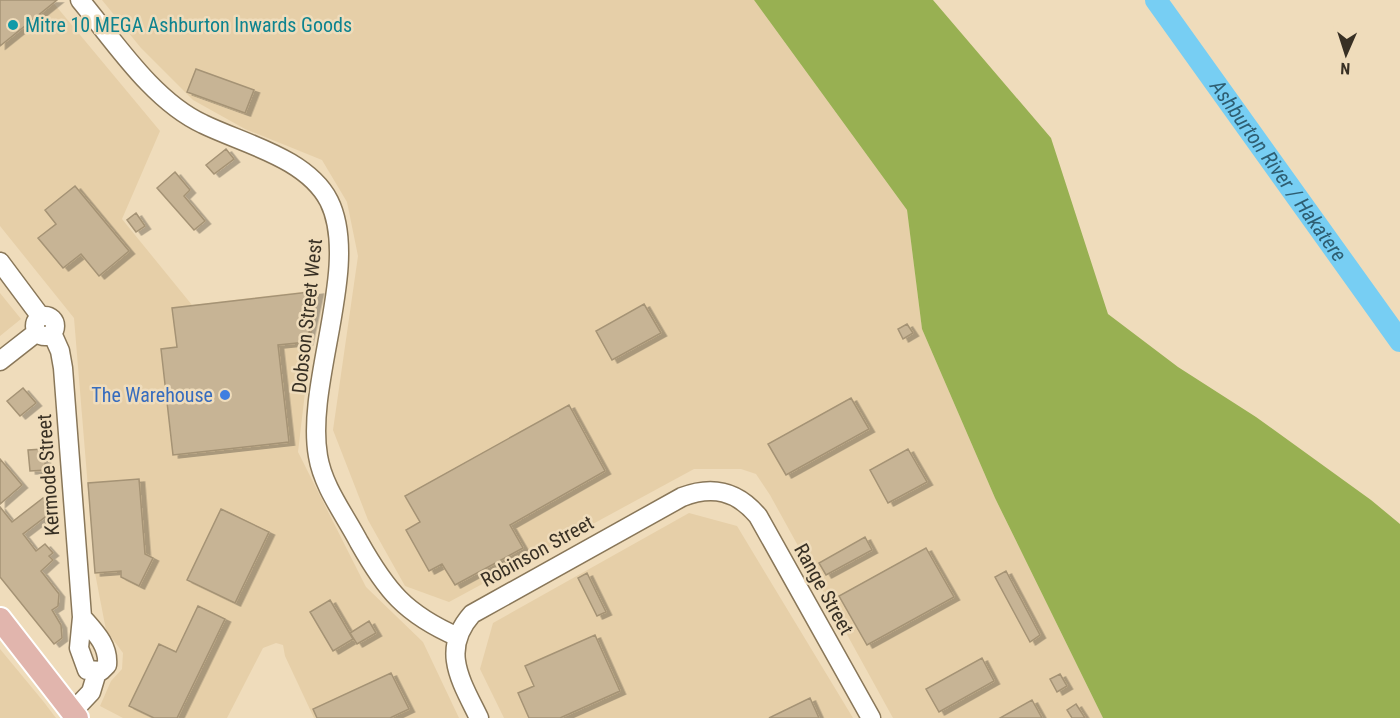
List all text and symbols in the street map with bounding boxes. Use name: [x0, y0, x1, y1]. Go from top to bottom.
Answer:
place label: Mitre 10 MEGA Ashburton Inwards Goods: [25, 13, 352, 37]
marker: Mitre 10 MEGA Ashburton Inwards Goods: [6, 18, 20, 32]
north arrow: [1316, 24, 1376, 84]
text: N: [1340, 59, 1351, 78]
water label: Ashburton River / Hakatere: [1205, 74, 1351, 266]
street label: Dobson Street West: [287, 237, 327, 395]
place label: The Warehouse: [91, 383, 213, 407]
marker: The Warehouse: [218, 388, 232, 402]
street label: Kermode Street: [32, 413, 64, 537]
street label: Robinson Street: [476, 510, 598, 592]
street label: Range Street: [789, 539, 859, 639]

